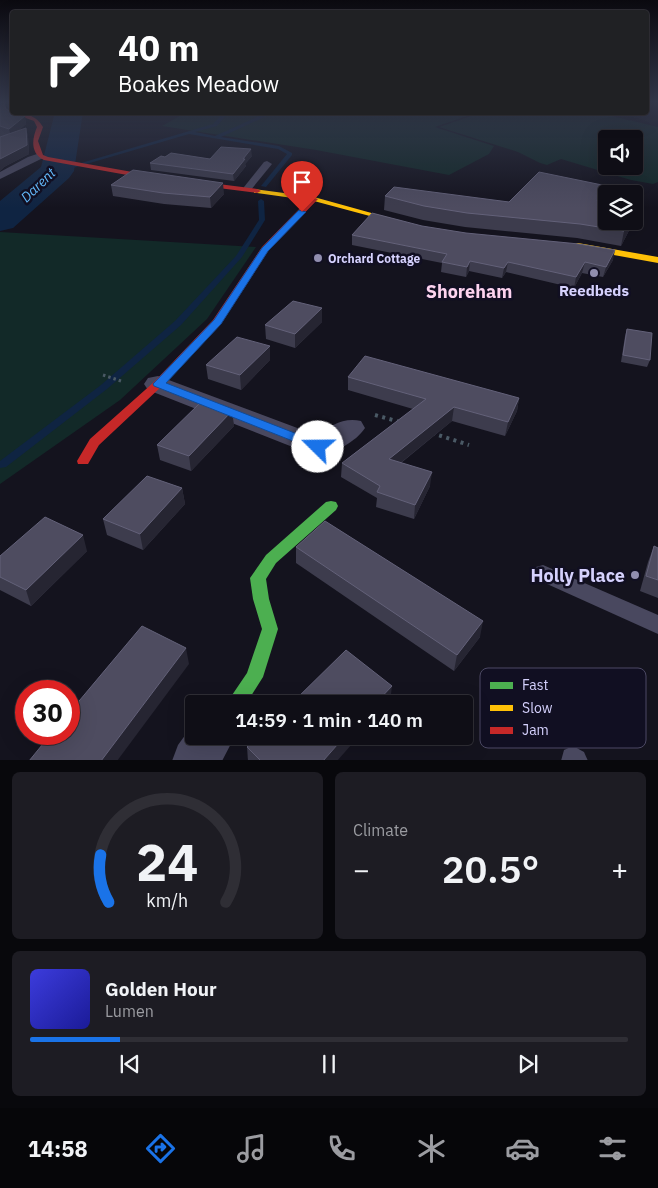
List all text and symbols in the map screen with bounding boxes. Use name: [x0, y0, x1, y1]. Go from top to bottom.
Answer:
text: 40 m: [118, 25, 200, 71]
icon: right: [35, 30, 100, 95]
text: Boakes Meadow: [118, 69, 279, 98]
map controls: [598, 130, 643, 230]
button: sound: [598, 130, 643, 175]
pin: [281, 161, 323, 212]
water label: Darent: [17, 164, 60, 206]
icon: arrive: [288, 168, 316, 196]
button: layers: [598, 185, 643, 230]
place label: Orchard Cottage: [328, 251, 420, 266]
marker: Orchard Cottage: [312, 252, 324, 264]
marker: Reedbeds: [588, 267, 600, 279]
district label: Shoreham: [426, 280, 512, 303]
place label: Reedbeds: [559, 281, 629, 300]
position arrow: [291, 420, 343, 472]
place label: Holly Place: [530, 564, 625, 587]
marker: Holly Place: [629, 569, 641, 581]
legend: [480, 668, 646, 748]
text: Fast: [522, 676, 548, 694]
speed limit sign: 30: [15, 680, 80, 745]
text: Slow: [522, 699, 553, 717]
text: 14:59 · 1 min · 140 m: [235, 708, 423, 732]
text: Jam: [522, 721, 549, 739]
text: Climate: [353, 820, 408, 840]
text: 24: [136, 828, 199, 895]
text: 20.5°: [442, 844, 539, 893]
text: −: [353, 851, 370, 888]
text: +: [611, 851, 628, 888]
text: km/h: [147, 889, 189, 912]
text: Golden Hour: [105, 977, 217, 1001]
text: Lumen: [105, 1001, 154, 1021]
icon: previous: [116, 1050, 144, 1078]
icon: pause: [315, 1050, 343, 1078]
icon: next: [514, 1050, 542, 1078]
icon: directions: [143, 1131, 178, 1166]
icon: music: [234, 1131, 269, 1166]
icon: phone: [324, 1131, 359, 1166]
icon: climate: [414, 1131, 449, 1166]
icon: car: [505, 1131, 540, 1166]
icon: filters: [595, 1131, 630, 1166]
text: 14:58: [28, 1134, 88, 1163]

